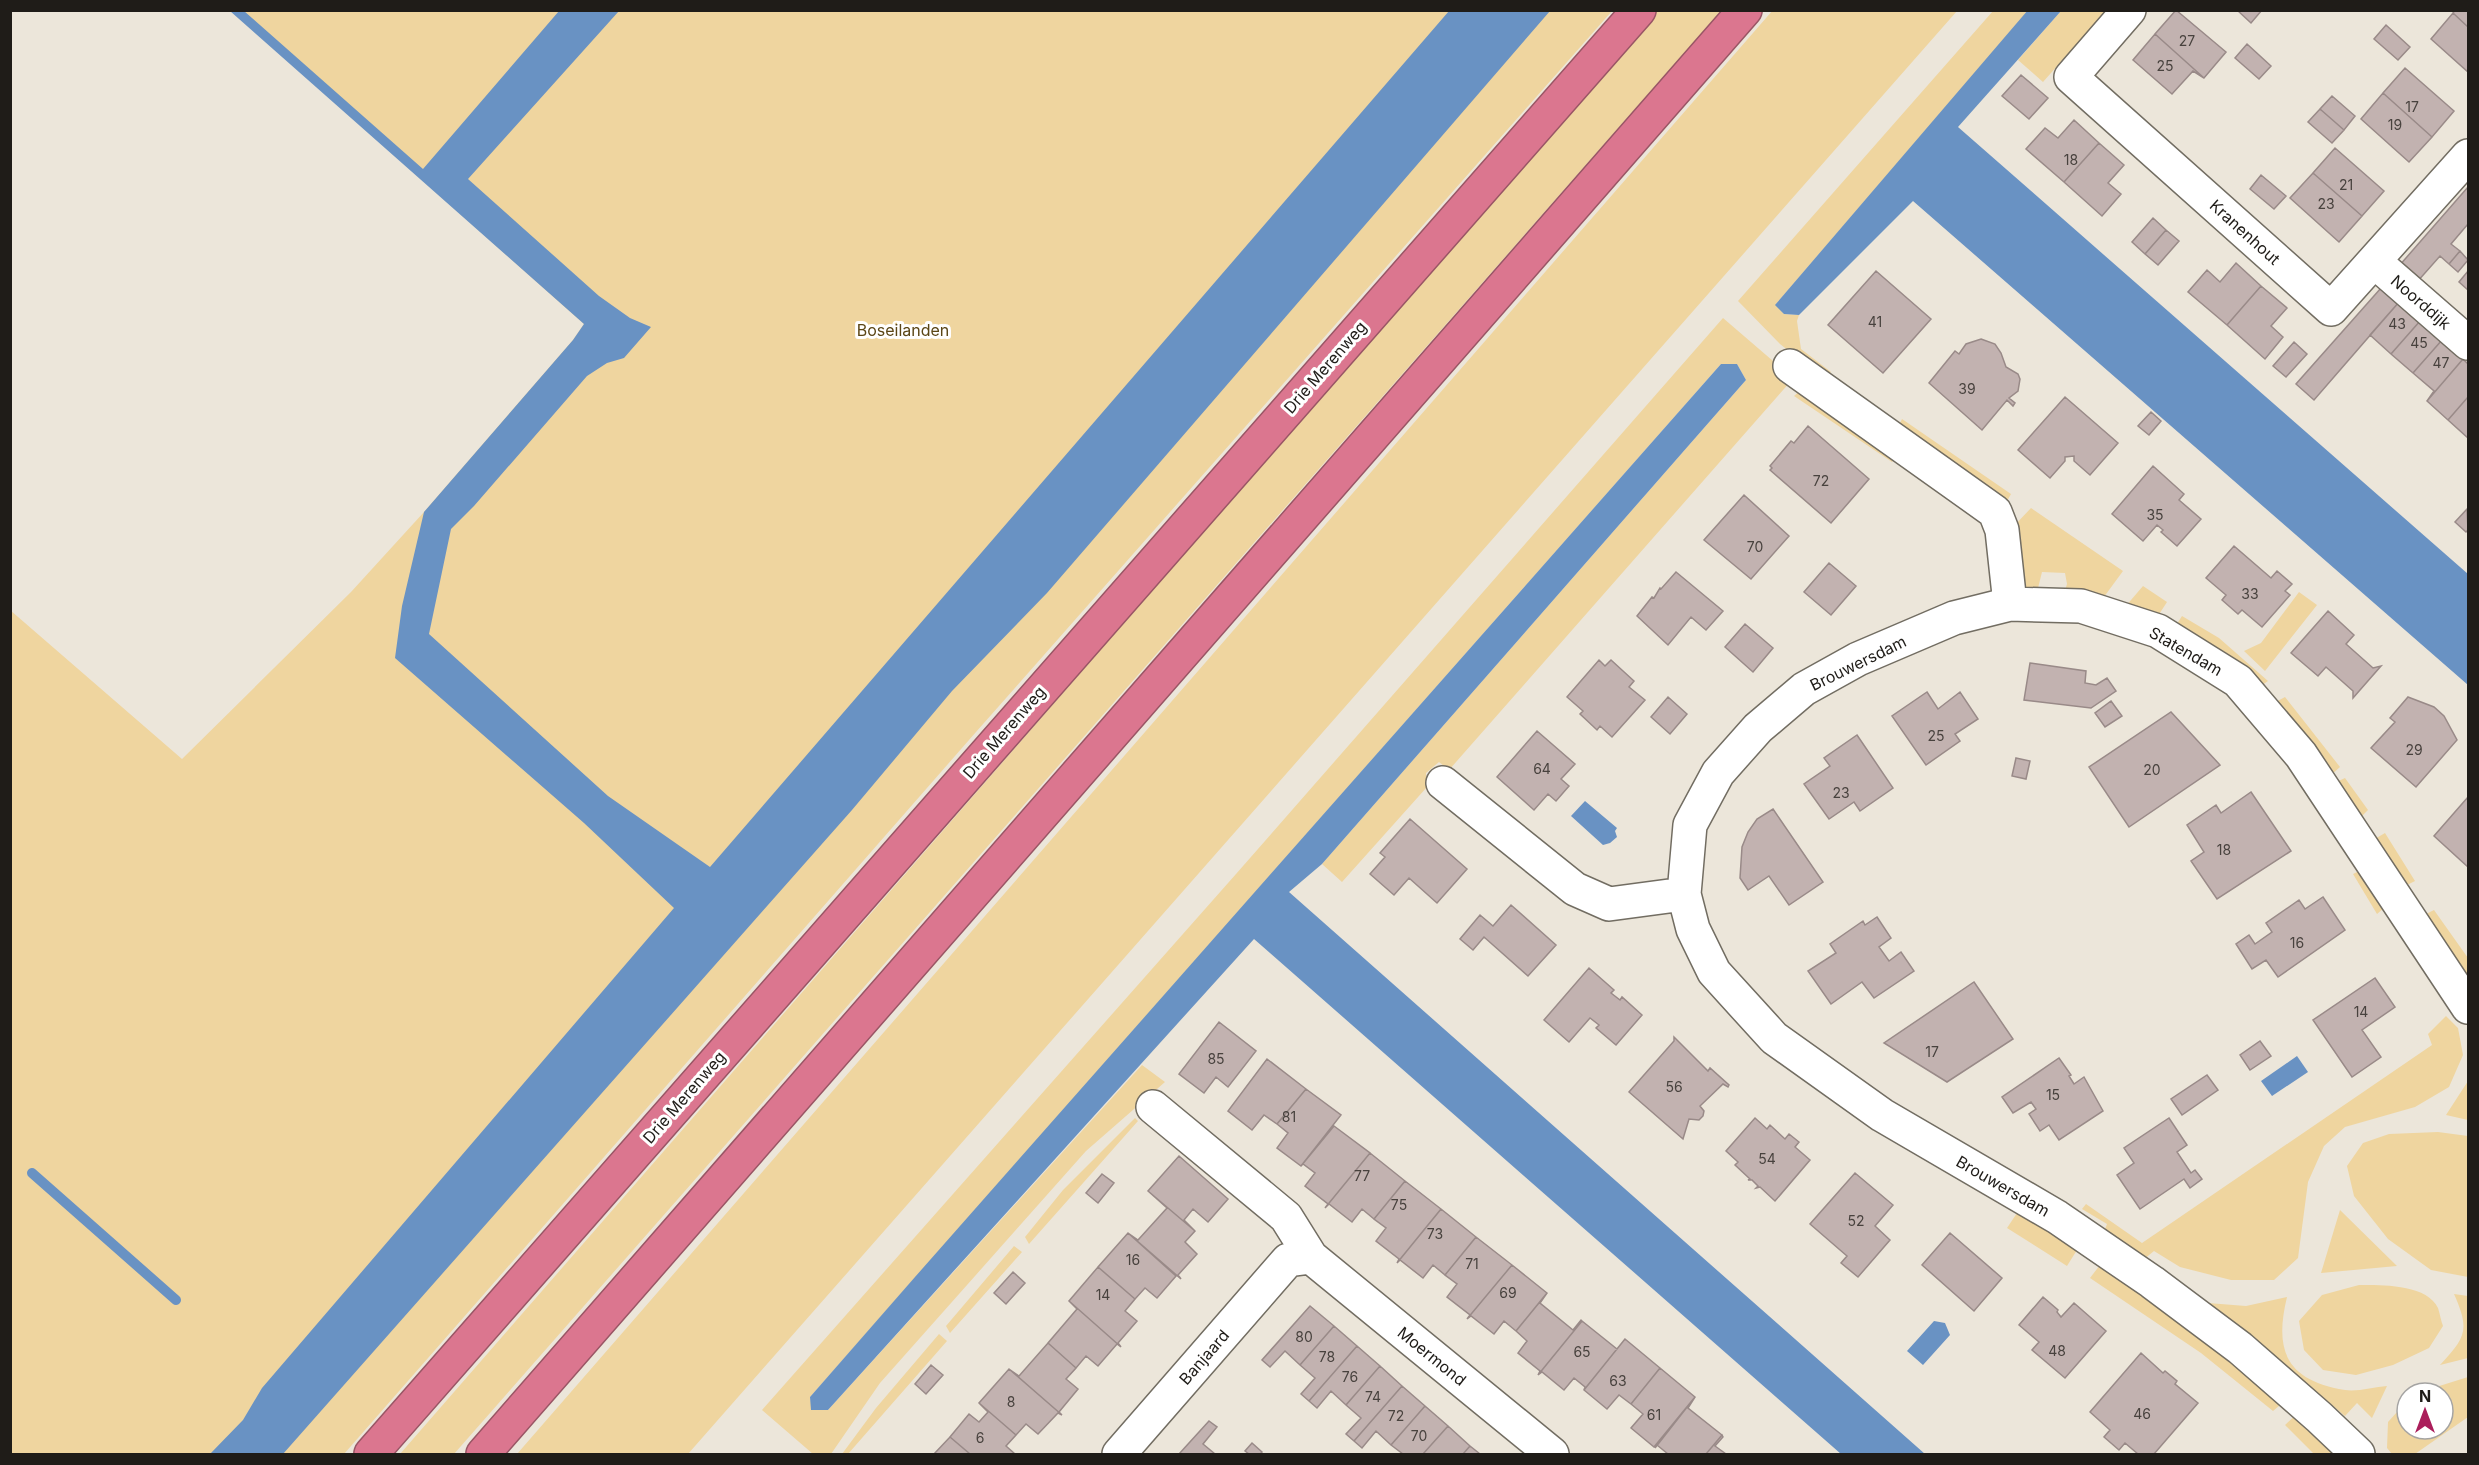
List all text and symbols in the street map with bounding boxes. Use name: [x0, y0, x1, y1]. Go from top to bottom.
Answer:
house number: 27: [2179, 32, 2195, 49]
house number: 25: [2156, 57, 2174, 74]
house number: 17: [2405, 98, 2419, 115]
house number: 19: [2388, 116, 2402, 133]
house number: 18: [2064, 151, 2078, 168]
house number: 21: [2339, 176, 2353, 193]
street label: Kranenhout: [2206, 195, 2284, 269]
house number: 23: [2317, 195, 2335, 212]
street label: Noorddijk: [2387, 270, 2455, 334]
house number: 41: [1868, 313, 1882, 330]
house number: 43: [2388, 315, 2406, 332]
street label: Drie Merenweg: [1279, 317, 1371, 417]
park label: Boseilanden: [857, 320, 949, 340]
house number: 45: [2410, 334, 2428, 351]
house number: 47: [2433, 354, 2450, 371]
house number: 39: [1958, 380, 1976, 397]
house number: 72: [1813, 472, 1829, 489]
house number: 35: [2146, 506, 2164, 523]
house number: 70: [1747, 538, 1763, 555]
house number: 33: [2241, 585, 2259, 602]
street label: Statendam: [2146, 622, 2226, 680]
street label: Brouwersdam: [1807, 631, 1909, 695]
street label: Drie Merenweg: [958, 682, 1050, 782]
house number: 25: [1927, 727, 1945, 744]
house number: 29: [2405, 741, 2423, 758]
house number: 64: [1533, 760, 1551, 777]
house number: 20: [2143, 761, 2161, 778]
house number: 23: [1832, 784, 1850, 801]
house number: 18: [2217, 841, 2231, 858]
house number: 16: [2290, 934, 2304, 951]
house number: 14: [2354, 1003, 2368, 1020]
house number: 17: [1925, 1043, 1939, 1060]
street label: Drie Merenweg: [638, 1047, 730, 1147]
house number: 85: [1207, 1050, 1225, 1067]
house number: 56: [1665, 1078, 1683, 1095]
house number: 15: [2046, 1086, 2060, 1103]
house number: 81: [1282, 1108, 1296, 1125]
house number: 54: [1758, 1150, 1776, 1167]
street label: Brouwersdam: [1953, 1151, 2053, 1221]
house number: 77: [1354, 1167, 1370, 1184]
house number: 75: [1391, 1196, 1407, 1213]
house number: 52: [1847, 1212, 1865, 1229]
house number: 73: [1427, 1225, 1443, 1242]
house number: 16: [1126, 1251, 1140, 1268]
house number: 71: [1465, 1255, 1479, 1272]
house number: 69: [1499, 1284, 1517, 1301]
house number: 14: [1096, 1286, 1110, 1303]
street label: Moermond: [1394, 1322, 1470, 1390]
street label: Banjaard: [1175, 1325, 1233, 1389]
house number: 80: [1295, 1328, 1313, 1345]
house number: 48: [2048, 1342, 2066, 1359]
house number: 65: [1573, 1343, 1591, 1360]
house number: 78: [1319, 1348, 1335, 1365]
house number: 76: [1342, 1368, 1358, 1385]
house number: 63: [1609, 1372, 1627, 1389]
north arrow: [2395, 1381, 2455, 1441]
text: N: [2419, 1386, 2431, 1406]
house number: 74: [1365, 1388, 1381, 1405]
house number: 8: [1007, 1393, 1015, 1410]
house number: 46: [2133, 1405, 2151, 1422]
house number: 61: [1647, 1406, 1661, 1423]
house number: 72: [1388, 1407, 1404, 1424]
house number: 70: [1411, 1427, 1427, 1444]
house number: 6: [976, 1429, 984, 1446]

